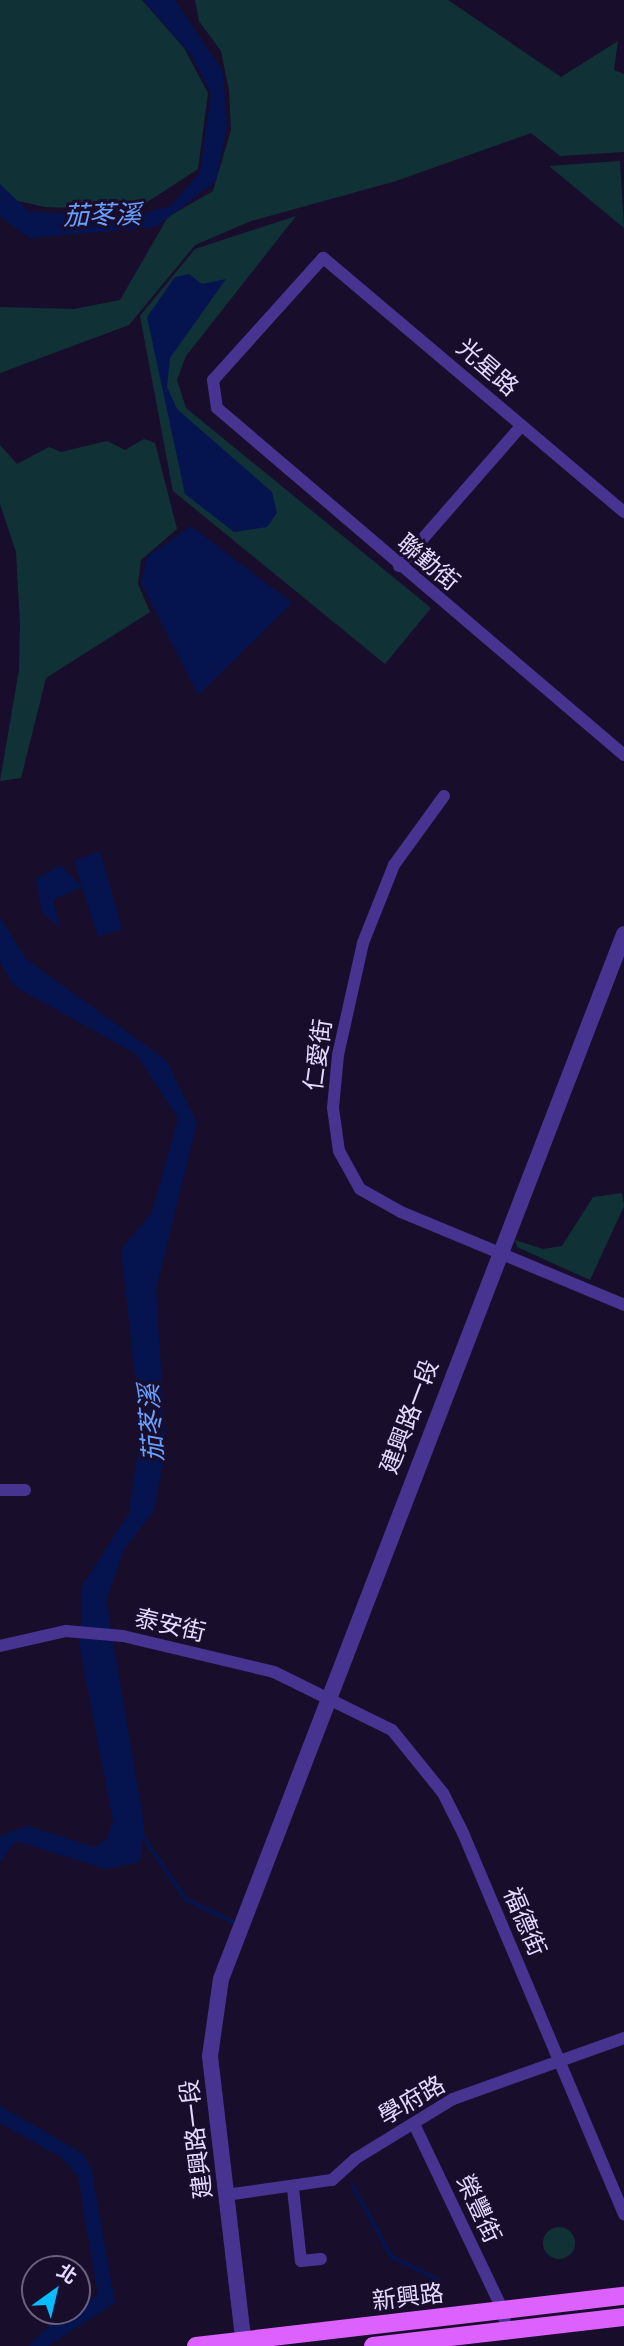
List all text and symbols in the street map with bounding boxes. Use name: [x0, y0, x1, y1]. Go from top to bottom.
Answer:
water label: 茄苳溪: [63, 200, 141, 232]
street label: 光星路: [450, 334, 524, 402]
street label: 聯勤街: [391, 529, 465, 597]
street label: 仁愛街: [300, 1017, 338, 1093]
street label: 建興路一段: [375, 1356, 445, 1478]
water label: 茄苳溪: [134, 1383, 170, 1463]
street label: 泰安街: [132, 1604, 208, 1648]
street label: 福德街: [497, 1883, 551, 1961]
street label: 學府路: [374, 2071, 450, 2131]
street label: 建興路一段: [175, 2078, 219, 2200]
street label: 榮豐街: [450, 2170, 506, 2248]
north arrow: [21, 2255, 91, 2325]
text: 北: [53, 2260, 81, 2289]
street label: 新興路: [371, 2279, 445, 2317]

